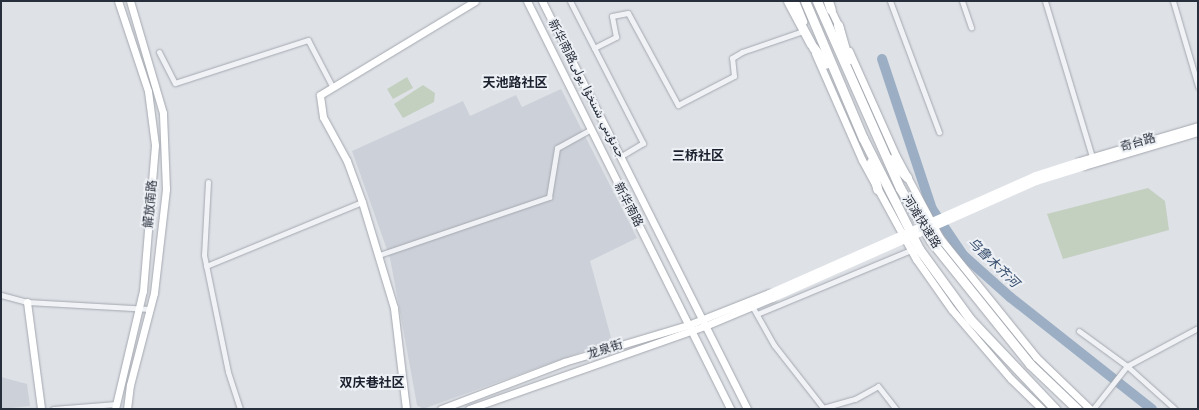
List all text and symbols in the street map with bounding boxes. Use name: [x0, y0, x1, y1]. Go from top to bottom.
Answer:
street label: 新华南路جەنۇبىي شىنخۇا يولى: [545, 17, 627, 161]
district label: 天池路社区: [483, 75, 547, 91]
street label: 奇台路: [1119, 131, 1157, 155]
district label: 三桥社区: [672, 148, 724, 164]
street label: 解放南路: [142, 179, 160, 229]
street label: 新华南路: [611, 180, 645, 230]
street label: 河滩快速路: [899, 193, 943, 251]
water label: 乌鲁木齐河: [964, 235, 1022, 291]
street label: 龙泉街: [586, 338, 624, 362]
district label: 双庆巷社区: [340, 375, 404, 391]

